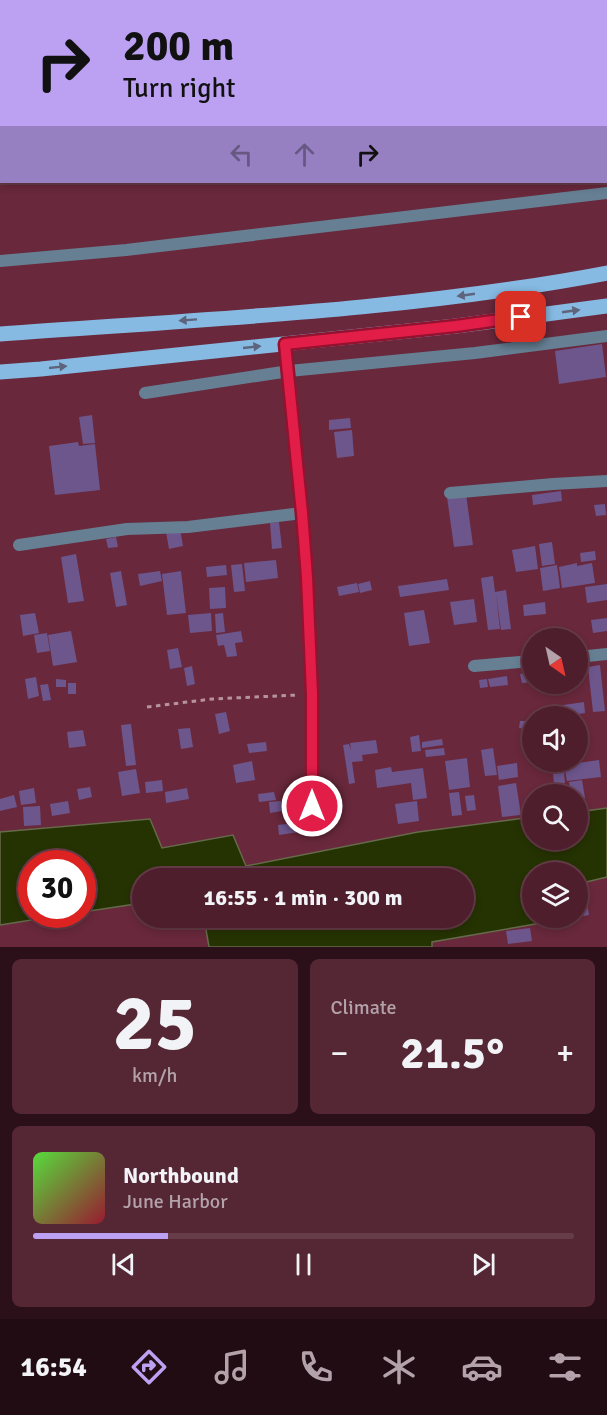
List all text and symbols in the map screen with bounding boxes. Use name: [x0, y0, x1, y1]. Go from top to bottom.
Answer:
text: 200 m: [123, 21, 234, 72]
icon: right: [24, 24, 102, 102]
text: Turn right: [123, 72, 236, 105]
icon: left: [225, 138, 258, 171]
icon: ahead: [288, 138, 321, 171]
icon: right: [351, 138, 384, 171]
one-way arrow: [457, 290, 476, 299]
pin: [495, 291, 546, 342]
icon: arrive: [504, 300, 537, 333]
one-way arrow: [562, 306, 581, 315]
one-way arrow: [179, 316, 198, 325]
one-way arrow: [243, 342, 262, 352]
one-way arrow: [49, 362, 68, 372]
north arrow: [522, 628, 588, 694]
map controls: [522, 628, 588, 928]
button: sound: [522, 706, 588, 772]
position arrow: [280, 774, 344, 838]
button: search: [522, 784, 588, 850]
speed limit sign: 30: [18, 850, 96, 928]
button: layers: [522, 862, 588, 928]
text: 16:55 · 1 min · 300 m: [203, 884, 403, 911]
text: 25: [113, 976, 197, 1072]
text: Climate: [331, 995, 396, 1020]
text: 21.5°: [400, 1026, 504, 1081]
text: −: [331, 1033, 348, 1074]
text: +: [556, 1033, 574, 1074]
text: km/h: [132, 1063, 177, 1088]
text: Northbound: [123, 1162, 239, 1189]
text: June Harbor: [123, 1189, 228, 1214]
icon: previous: [107, 1248, 140, 1281]
icon: pause: [287, 1248, 320, 1281]
icon: next: [467, 1248, 500, 1281]
icon: directions: [128, 1346, 170, 1388]
icon: music: [211, 1346, 253, 1388]
icon: phone: [295, 1346, 337, 1388]
icon: climate: [378, 1346, 420, 1388]
icon: car: [461, 1346, 503, 1388]
icon: filters: [544, 1346, 586, 1388]
text: 16:54: [21, 1351, 87, 1384]

